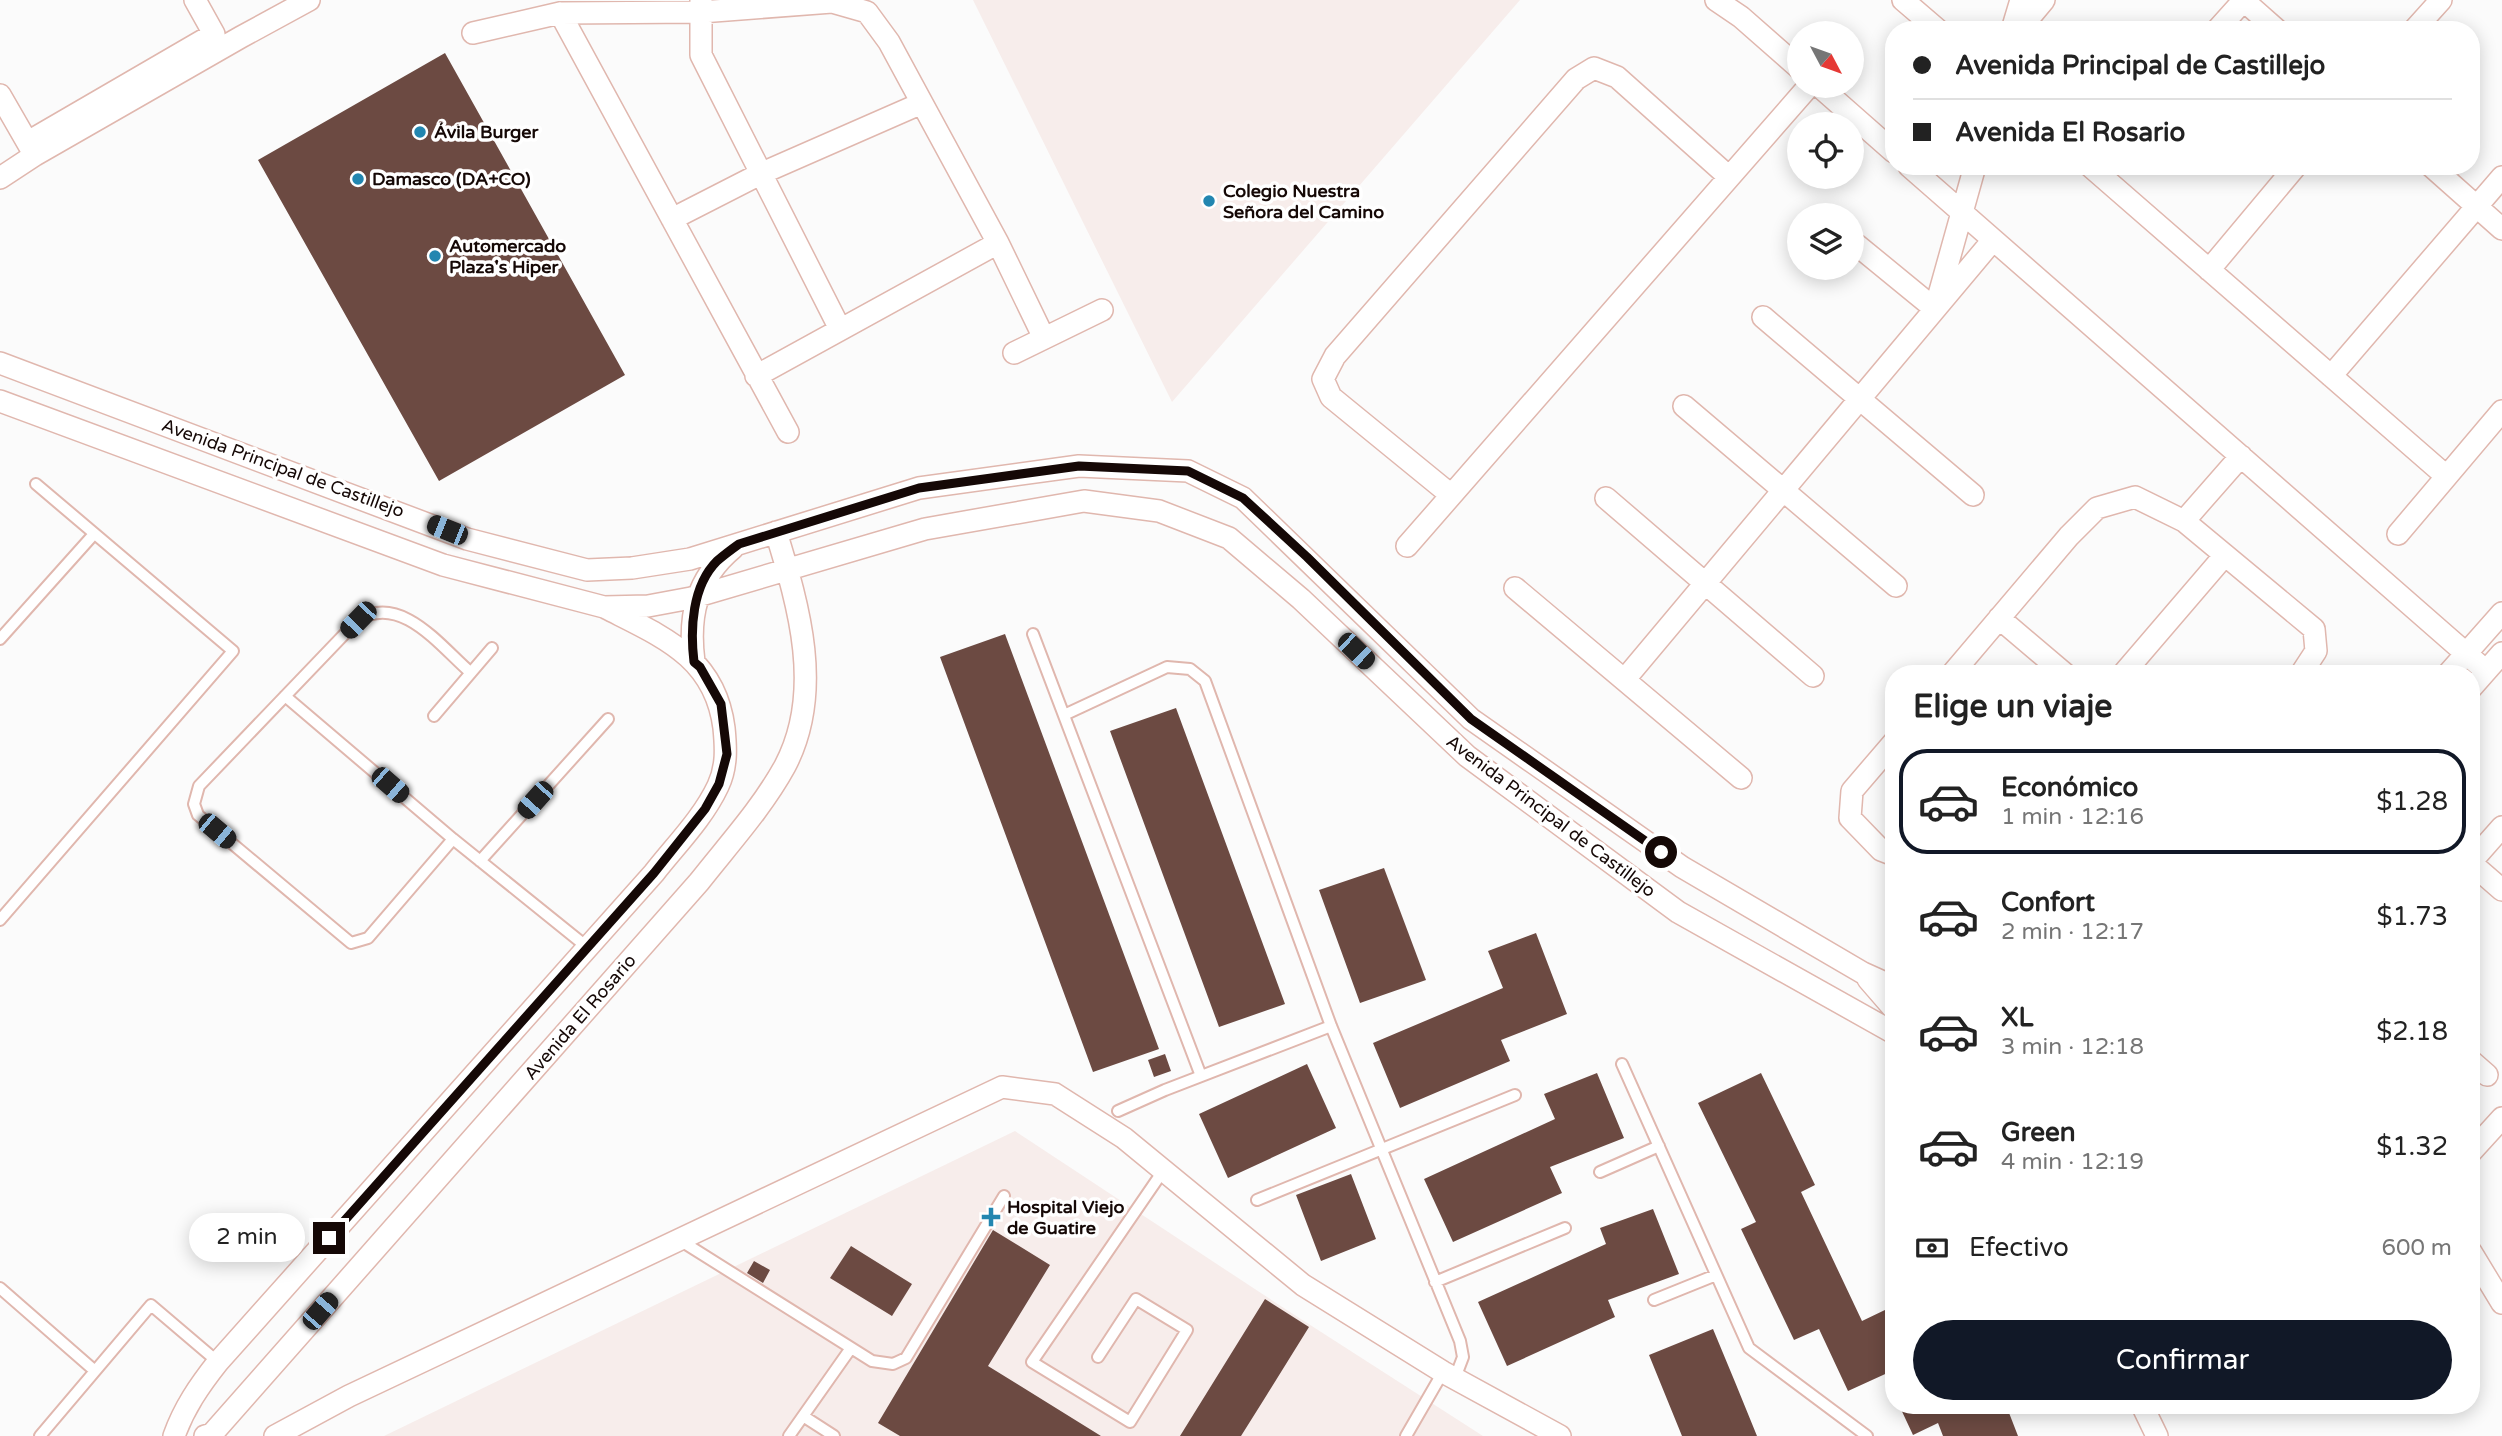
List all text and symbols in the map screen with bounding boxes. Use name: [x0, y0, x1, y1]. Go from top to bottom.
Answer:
north arrow: [1787, 21, 1864, 98]
map controls: [1787, 21, 1864, 280]
text: Avenida Principal de Castillejo: [1955, 50, 2325, 81]
button: locate: [1787, 112, 1864, 189]
text: Avenida El Rosario: [1955, 117, 2185, 148]
place label: Ávila Burger: [434, 121, 540, 143]
marker: Ávila Burger: [412, 124, 428, 140]
place label: Damasco (DA+CO): [372, 168, 531, 190]
marker: Damasco (DA+CO): [350, 171, 366, 187]
place label: Colegio Nuestra Señora del Camino: [1223, 180, 1384, 223]
marker: Colegio Nuestra Señora del Camino: [1201, 193, 1217, 209]
button: layers: [1787, 203, 1864, 280]
place label: Automercado Plaza's Hiper: [449, 235, 566, 278]
marker: Automercado Plaza's Hiper: [427, 248, 443, 264]
street label: Avenida Principal de Castillejo: [159, 414, 407, 522]
car: [424, 512, 471, 548]
car: [336, 598, 381, 642]
car: [1334, 629, 1379, 673]
text: Elige un viaje: [1913, 688, 2112, 726]
street label: Avenida Principal de Castillejo: [1442, 730, 1660, 902]
car: [368, 763, 413, 807]
icon: car: [1917, 770, 1980, 833]
text: Económico: [2001, 772, 2138, 803]
car: [514, 777, 557, 823]
text: $1.28: [2376, 786, 2448, 817]
text: 1 min · 12:16: [2001, 803, 2144, 831]
car: [195, 809, 240, 853]
route start: [1645, 836, 1677, 868]
icon: car: [1917, 885, 1980, 948]
text: Confort: [2001, 887, 2095, 918]
text: $1.73: [2376, 901, 2448, 932]
text: 2 min · 12:17: [2001, 918, 2144, 946]
street label: Avenida El Rosario: [519, 950, 641, 1084]
icon: car: [1917, 1000, 1980, 1063]
text: XL: [2001, 1002, 2033, 1033]
text: $2.18: [2376, 1016, 2448, 1047]
text: 3 min · 12:18: [2001, 1033, 2144, 1061]
icon: car: [1917, 1115, 1980, 1178]
text: Green: [2001, 1117, 2076, 1148]
text: $1.32: [2376, 1131, 2448, 1162]
text: 4 min · 12:19: [2001, 1148, 2144, 1176]
place label: Hospital Viejo de Guatire: [1007, 1196, 1124, 1239]
marker: Hospital Viejo de Guatire: [981, 1207, 1001, 1227]
callout: 2 min: [189, 1214, 304, 1262]
route end: [313, 1222, 345, 1254]
text: 2 min: [216, 1223, 278, 1251]
icon: cash: [1913, 1229, 1951, 1267]
text: Efectivo: [1969, 1232, 2069, 1263]
text: 600 m: [2382, 1234, 2452, 1262]
car: [299, 1288, 342, 1334]
button: Confirmar: [1913, 1320, 2452, 1400]

